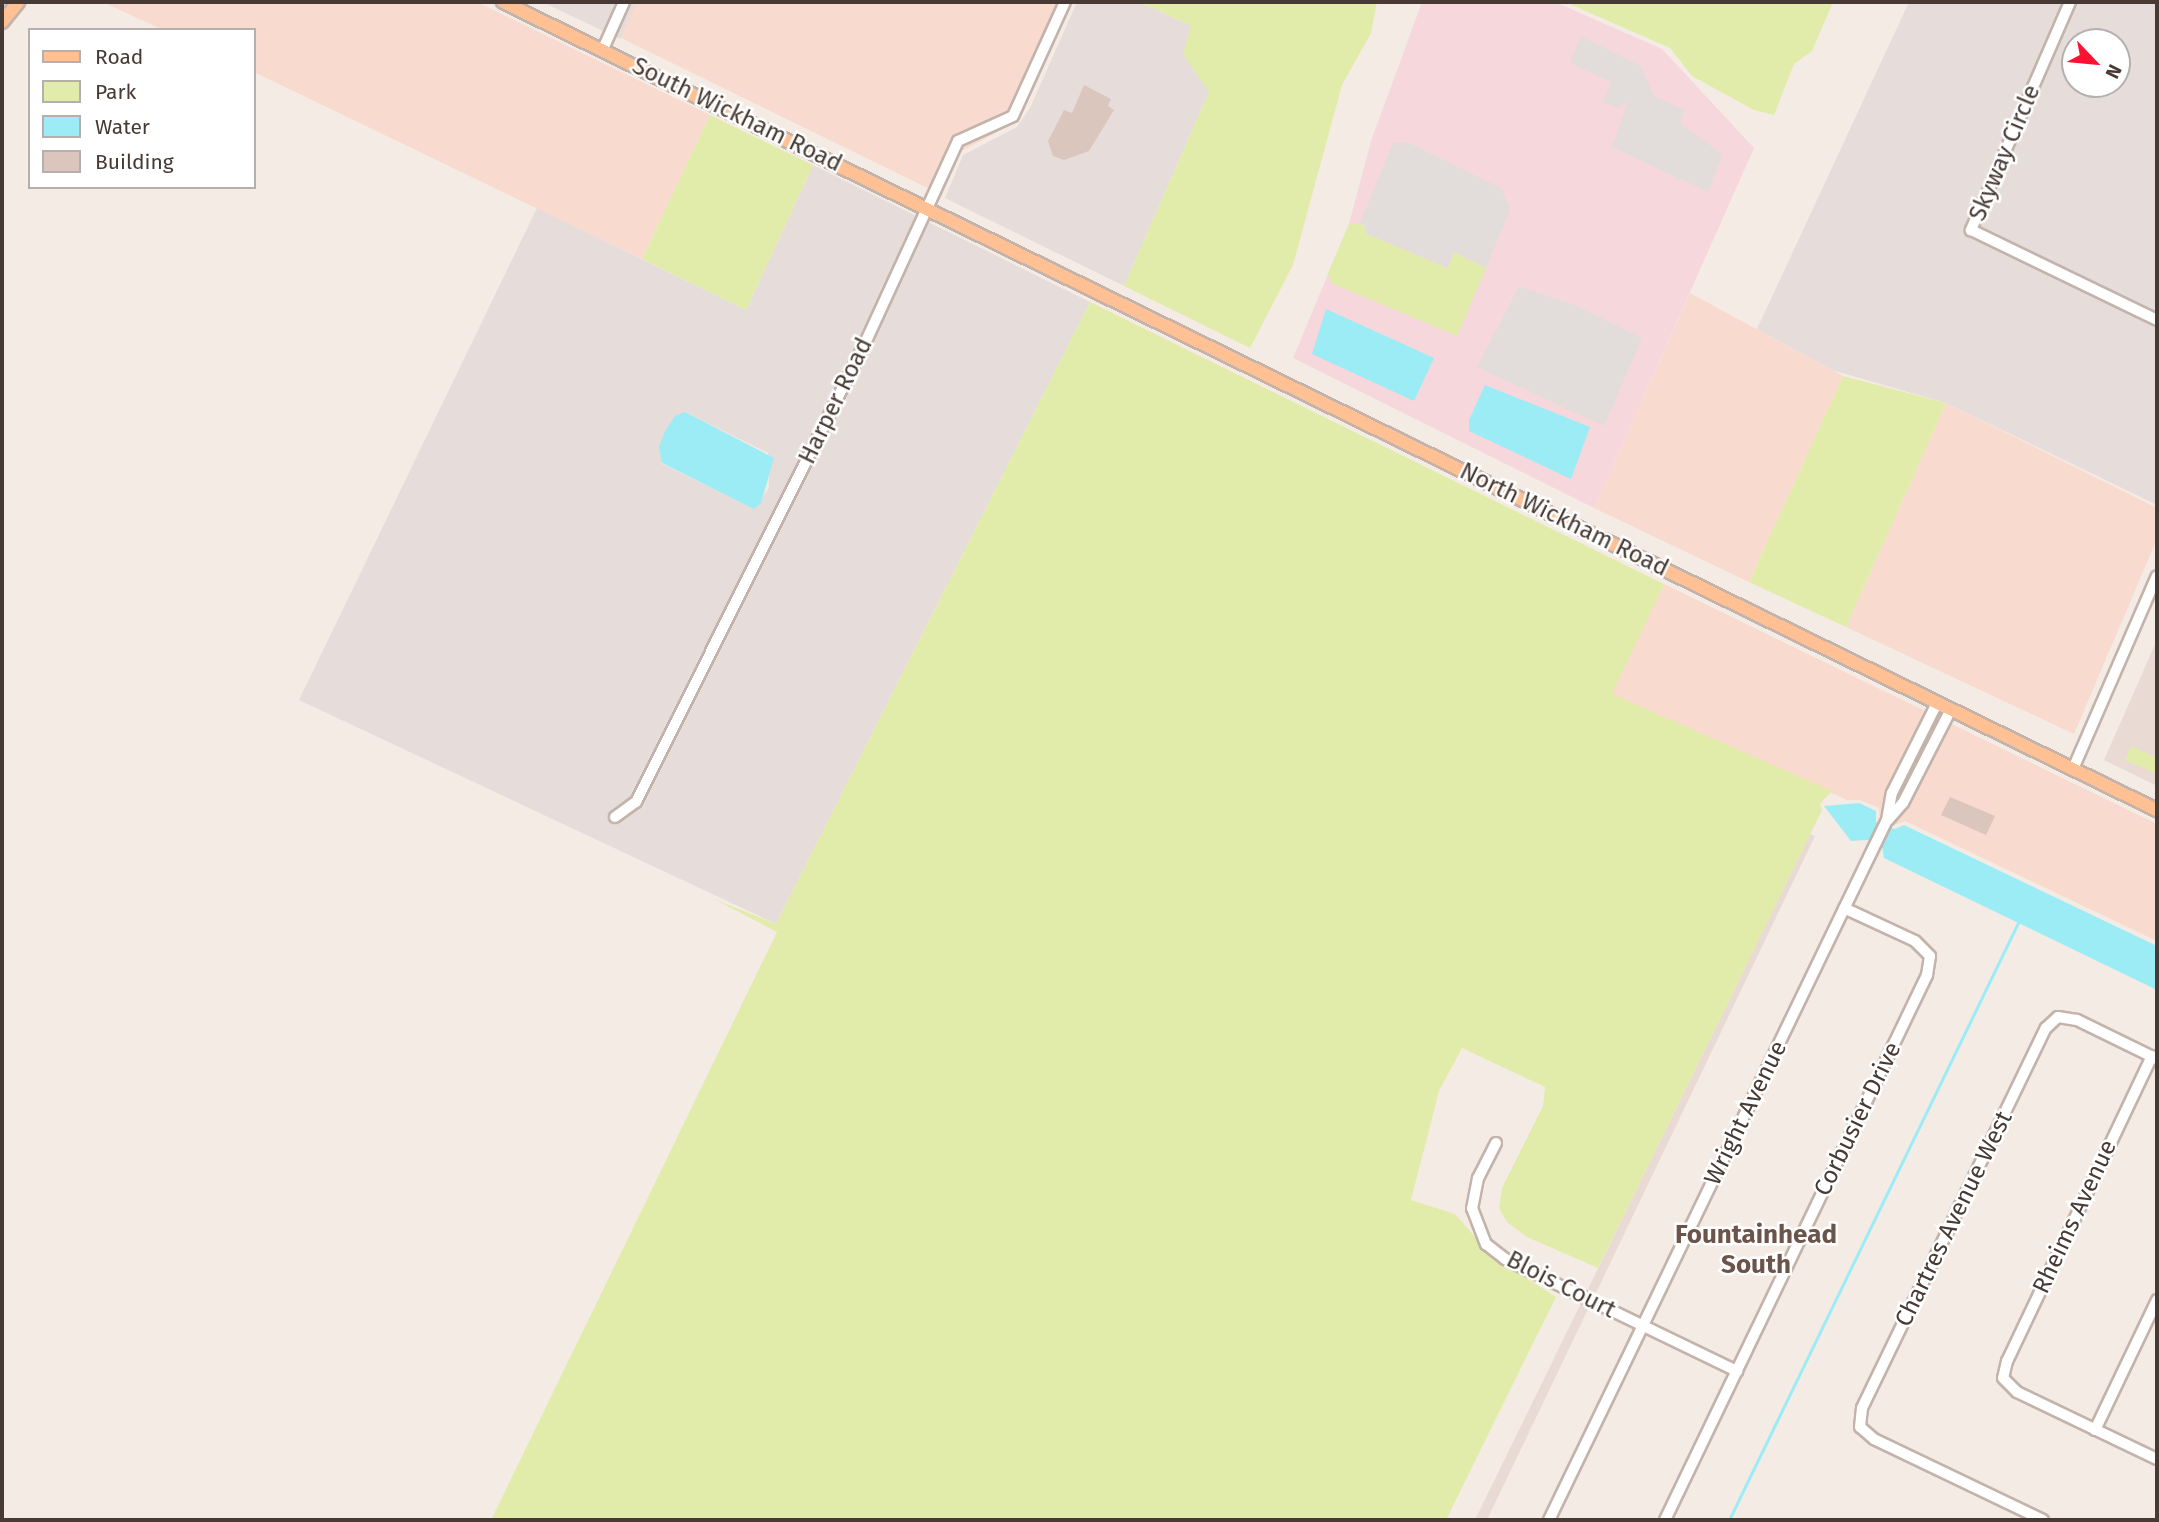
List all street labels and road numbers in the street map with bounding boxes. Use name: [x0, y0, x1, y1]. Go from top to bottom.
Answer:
street label: South Wickham Road: [627, 52, 847, 178]
street label: Skyway Circle: [1963, 81, 2047, 225]
street label: Harper Road: [793, 333, 879, 469]
street label: North Wickham Road: [1455, 457, 1673, 583]
street label: Wright Avenue: [1699, 1036, 1793, 1190]
street label: Corbusier Drive: [1808, 1037, 1908, 1201]
street label: Chartres Avenue West: [1889, 1107, 2019, 1331]
street label: Rheims Avenue: [2027, 1136, 2123, 1298]
street label: Blois Court: [1502, 1245, 1620, 1325]

